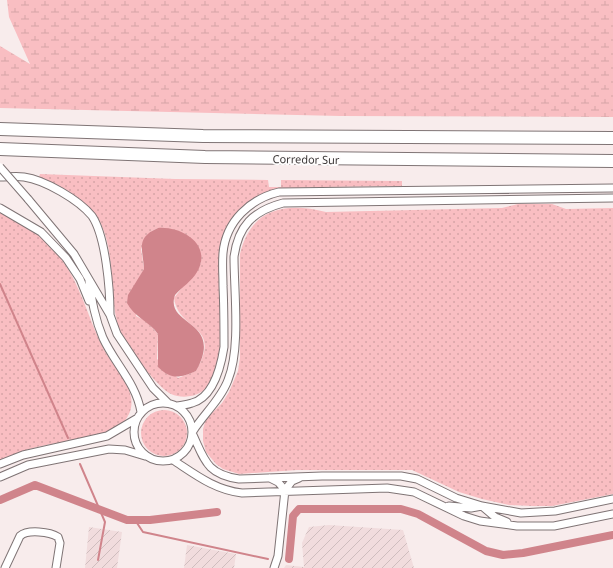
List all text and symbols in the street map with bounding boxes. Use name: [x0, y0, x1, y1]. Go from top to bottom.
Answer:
street label: Corredor Sur: [272, 151, 340, 167]

